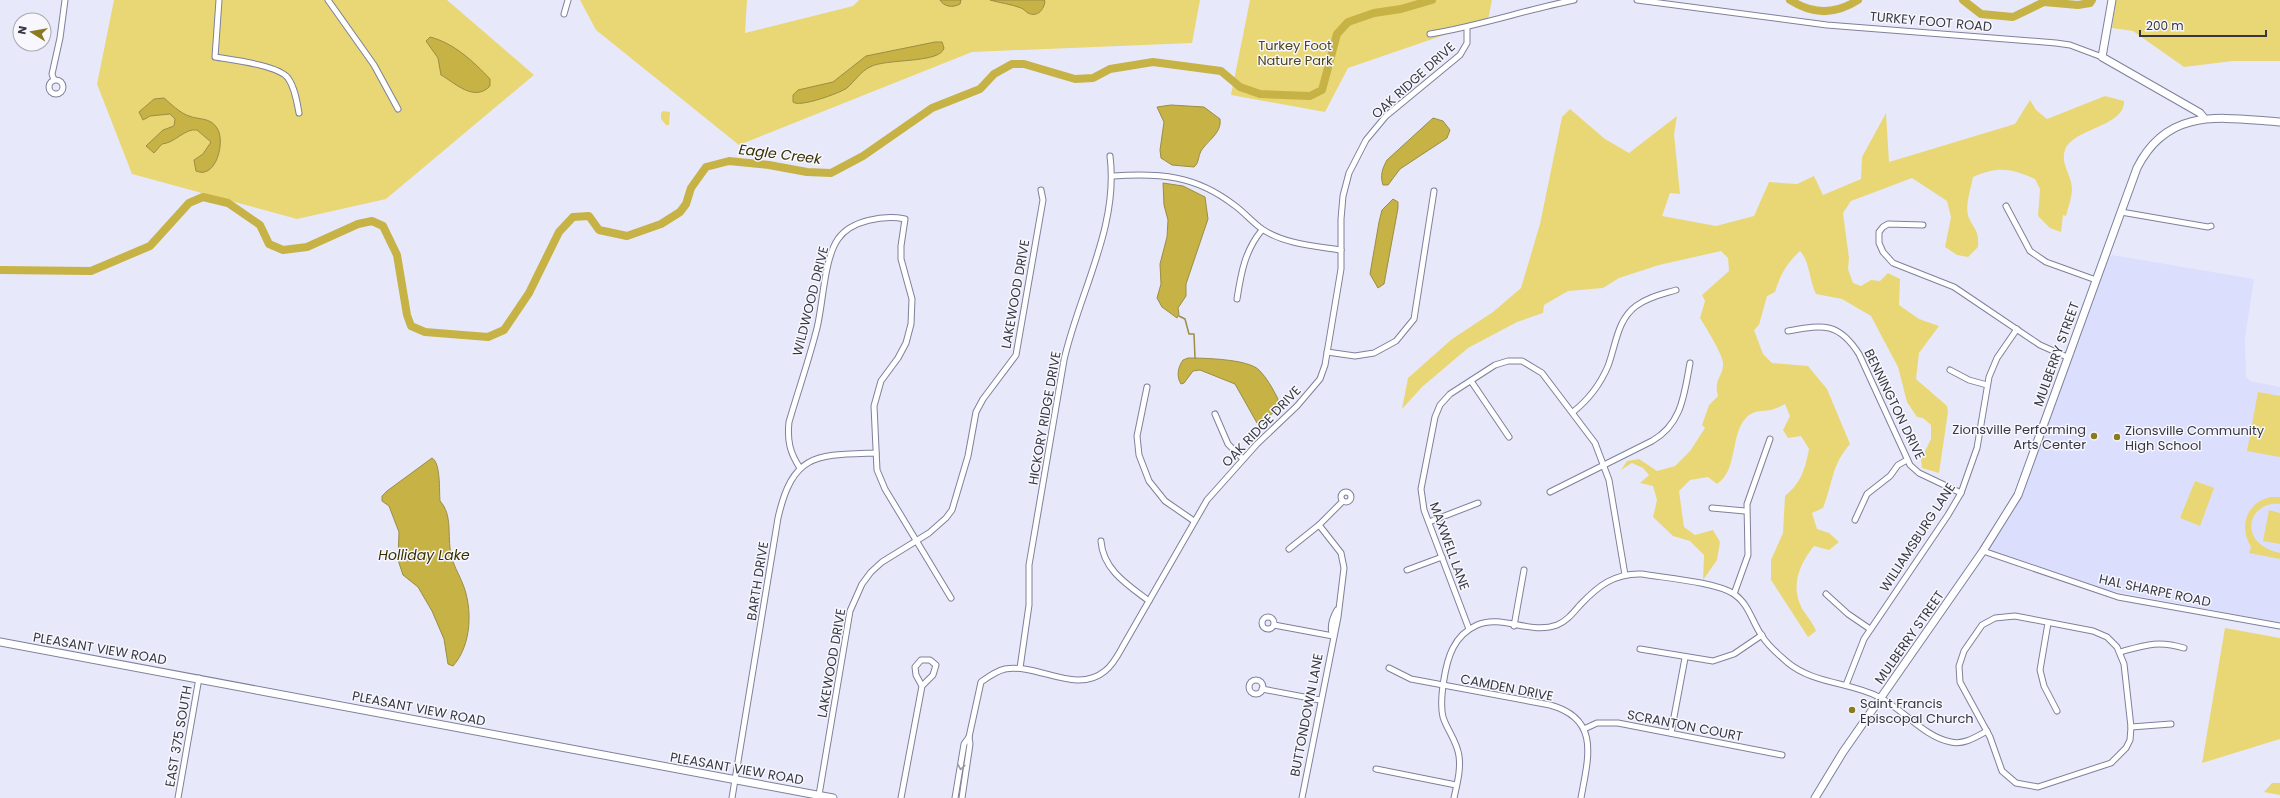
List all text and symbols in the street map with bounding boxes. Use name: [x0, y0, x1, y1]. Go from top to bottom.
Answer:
street label: TURKEY FOOT ROAD: [1869, 7, 1993, 36]
north arrow: [12, 12, 52, 52]
scale bar: [2140, 12, 2266, 38]
text: 200 m: [2146, 17, 2184, 34]
text: N: [14, 25, 31, 36]
park label: Turkey Foot Nature Park: [1257, 36, 1333, 70]
street label: OAK RIDGE DRIVE: [1367, 38, 1459, 123]
water label: Eagle Creek: [738, 139, 823, 169]
street label: LAKEWOOD DRIVE: [997, 238, 1034, 350]
street label: WILDWOOD DRIVE: [788, 244, 833, 358]
street label: MULBERRY STREET: [2029, 299, 2084, 409]
street label: BENNINGTON DRIVE: [1859, 346, 1930, 463]
street label: HICKORY RIDGE DRIVE: [1023, 350, 1066, 486]
street label: OAK RIDGE DRIVE: [1218, 381, 1305, 471]
place label: Zionsville Performing Arts Center: [1952, 420, 2086, 454]
place label: Zionsville Community High School: [2125, 421, 2265, 455]
marker: Zionsville Performing Arts Center: [2089, 431, 2099, 441]
marker: Zionsville Community High School: [2112, 432, 2122, 442]
street label: WILLIAMSBURG LANE: [1875, 479, 1960, 595]
street label: MAXWELL LANE: [1425, 500, 1474, 593]
street label: BARTH DRIVE: [742, 540, 773, 622]
water label: Holliday Lake: [378, 545, 470, 565]
street label: HAL SHARPE ROAD: [2097, 569, 2213, 612]
street label: MULBERRY STREET: [1870, 587, 1949, 688]
street label: LAKEWOOD DRIVE: [813, 607, 850, 719]
street label: PLEASANT VIEW ROAD: [32, 627, 168, 670]
street label: BUTTONDOWN LANE: [1285, 652, 1328, 778]
street label: CAMDEN DRIVE: [1459, 669, 1555, 706]
street label: EAST 375 SOUTH: [160, 684, 197, 788]
street label: PLEASANT VIEW ROAD: [351, 686, 487, 731]
place label: Saint Francis Episcopal Church: [1860, 694, 1974, 728]
street label: SCRANTON COURT: [1626, 705, 1744, 746]
marker: Saint Francis Episcopal Church: [1847, 705, 1857, 715]
street label: PLEASANT VIEW ROAD: [669, 747, 805, 790]
one-way arrow: [957, 764, 965, 770]

